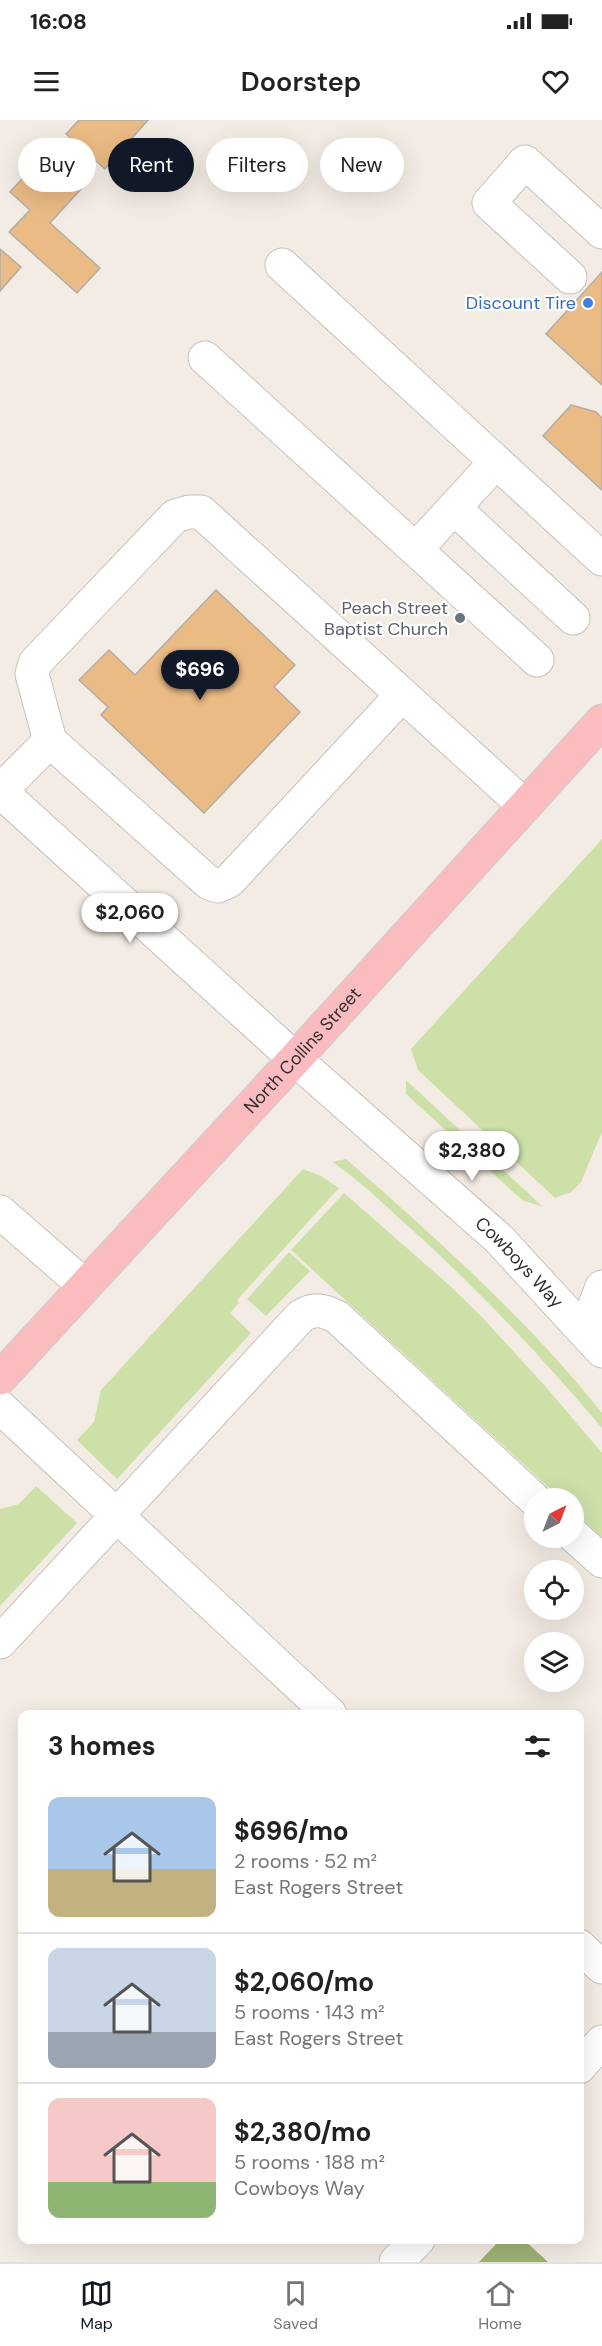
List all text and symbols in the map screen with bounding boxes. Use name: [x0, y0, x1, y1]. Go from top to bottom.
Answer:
text: 16:08: [30, 7, 87, 36]
text: Doorstep: [241, 64, 361, 99]
icon: menu: [30, 65, 63, 98]
icon: heart: [539, 65, 572, 98]
chip: Buy: [18, 138, 96, 192]
chip: Rent: [108, 138, 194, 192]
chip: Filters: [206, 138, 308, 192]
chip: New: [320, 138, 404, 192]
place label: Discount Tire: [466, 291, 576, 315]
marker: Discount Tire: [581, 296, 595, 310]
place label: Peach Street Baptist Church: [324, 596, 448, 641]
marker: Peach Street Baptist Church: [453, 611, 467, 625]
pin: $696: [164, 650, 236, 701]
text: $696: [175, 656, 225, 682]
pin: $2,060: [81, 893, 179, 944]
text: $2,060: [95, 899, 165, 925]
street label: North Collins Street: [239, 982, 366, 1119]
pin: $2,380: [423, 1131, 521, 1182]
text: $2,380: [438, 1137, 506, 1163]
street label: Cowboys Way: [470, 1211, 569, 1313]
north arrow: [524, 1488, 584, 1548]
map controls: [524, 1488, 584, 1692]
button: locate: [524, 1560, 584, 1620]
button: layers: [524, 1632, 584, 1692]
text: 3 homes: [48, 1729, 156, 1763]
icon: filters: [521, 1730, 554, 1763]
text: $696/mo: [234, 1814, 349, 1848]
icon: home: [96, 1821, 168, 1893]
text: 2 rooms · 52 m²: [234, 1848, 377, 1874]
text: East Rogers Street: [234, 1874, 403, 1900]
text: $2,060/mo: [234, 1965, 374, 1999]
icon: home: [96, 1972, 168, 2044]
text: 5 rooms · 143 m²: [234, 1999, 385, 2025]
text: East Rogers Street: [234, 2025, 403, 2051]
text: $2,380/mo: [234, 2115, 371, 2149]
icon: home: [96, 2122, 168, 2194]
text: 5 rooms · 188 m²: [234, 2149, 385, 2175]
text: Cowboys Way: [234, 2175, 365, 2201]
tab: Map: [80, 2277, 113, 2334]
tab: Saved: [273, 2277, 318, 2334]
tab: Home: [478, 2277, 522, 2334]

